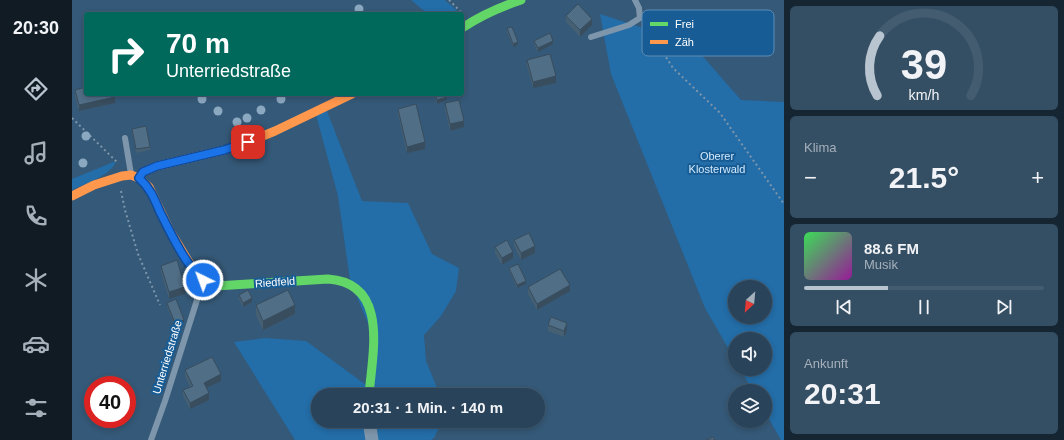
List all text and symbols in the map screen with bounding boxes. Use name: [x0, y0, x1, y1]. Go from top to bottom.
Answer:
legend: [642, 10, 774, 56]
text: 20:30: [13, 18, 59, 38]
text: Frei: [675, 18, 694, 30]
icon: right: [100, 28, 152, 80]
text: 70 m: [166, 28, 230, 59]
text: Zäh: [675, 36, 694, 48]
text: 39: [901, 41, 947, 88]
text: Unterriedstraße: [166, 61, 291, 81]
icon: directions: [22, 75, 50, 103]
text: km/h: [909, 87, 940, 103]
pin: [231, 125, 265, 159]
icon: arrive: [237, 131, 259, 153]
icon: music: [22, 139, 50, 167]
text: Klima: [804, 140, 837, 155]
park label: Oberer Klosterwald: [689, 150, 745, 175]
text: 21.5°: [889, 161, 959, 194]
text: −: [804, 165, 817, 190]
text: +: [1031, 165, 1044, 190]
icon: phone: [22, 202, 50, 230]
text: 88.6 FM: [864, 240, 919, 257]
text: Musik: [864, 257, 898, 272]
position arrow: [182, 259, 224, 301]
icon: climate: [22, 266, 50, 294]
street label: Riedfeld: [254, 275, 296, 289]
north arrow: [728, 280, 772, 324]
map controls: [728, 280, 772, 428]
icon: previous: [833, 296, 855, 318]
icon: pause: [913, 296, 935, 318]
icon: next: [993, 296, 1015, 318]
street label: Unterriedstraße: [150, 319, 184, 395]
icon: car: [22, 330, 50, 358]
button: sound: [728, 332, 772, 376]
text: Ankunft: [804, 356, 848, 371]
speed limit sign: 40: [84, 376, 136, 428]
text: 20:31: [804, 377, 881, 410]
button: layers: [728, 384, 772, 428]
icon: filters: [22, 394, 50, 422]
text: 20:31 · 1 Min. · 140 m: [353, 399, 503, 416]

